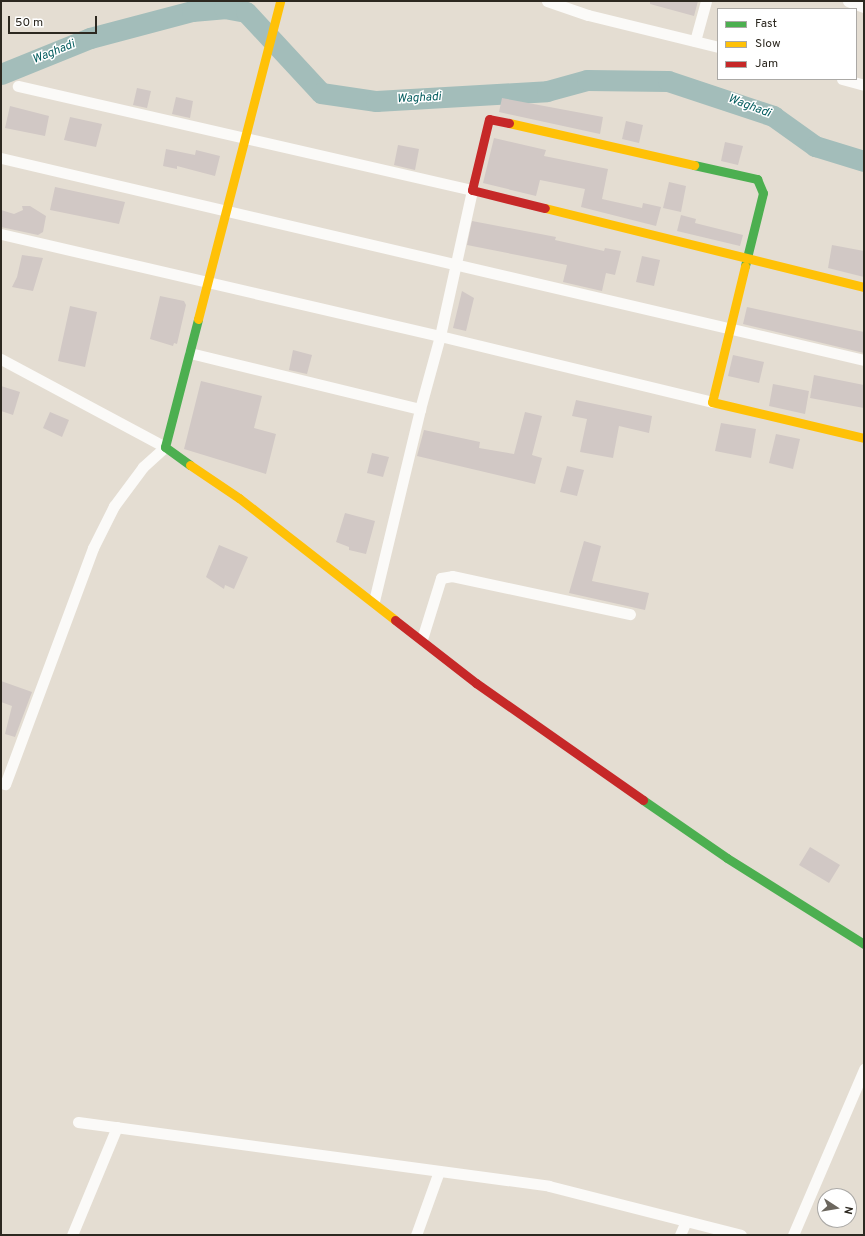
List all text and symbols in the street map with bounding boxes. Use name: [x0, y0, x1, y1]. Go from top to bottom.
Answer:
scale bar: [10, 8, 99, 34]
legend: [717, 8, 857, 80]
text: 50 m: [15, 15, 43, 31]
text: Fast: [755, 16, 777, 32]
text: Slow: [755, 36, 781, 52]
water label: Waghadi: [31, 38, 77, 68]
text: Jam: [755, 56, 778, 72]
water label: Waghadi: [396, 91, 442, 107]
water label: Waghadi: [726, 92, 772, 122]
north arrow: [817, 1188, 857, 1228]
text: N: [840, 1205, 855, 1216]

